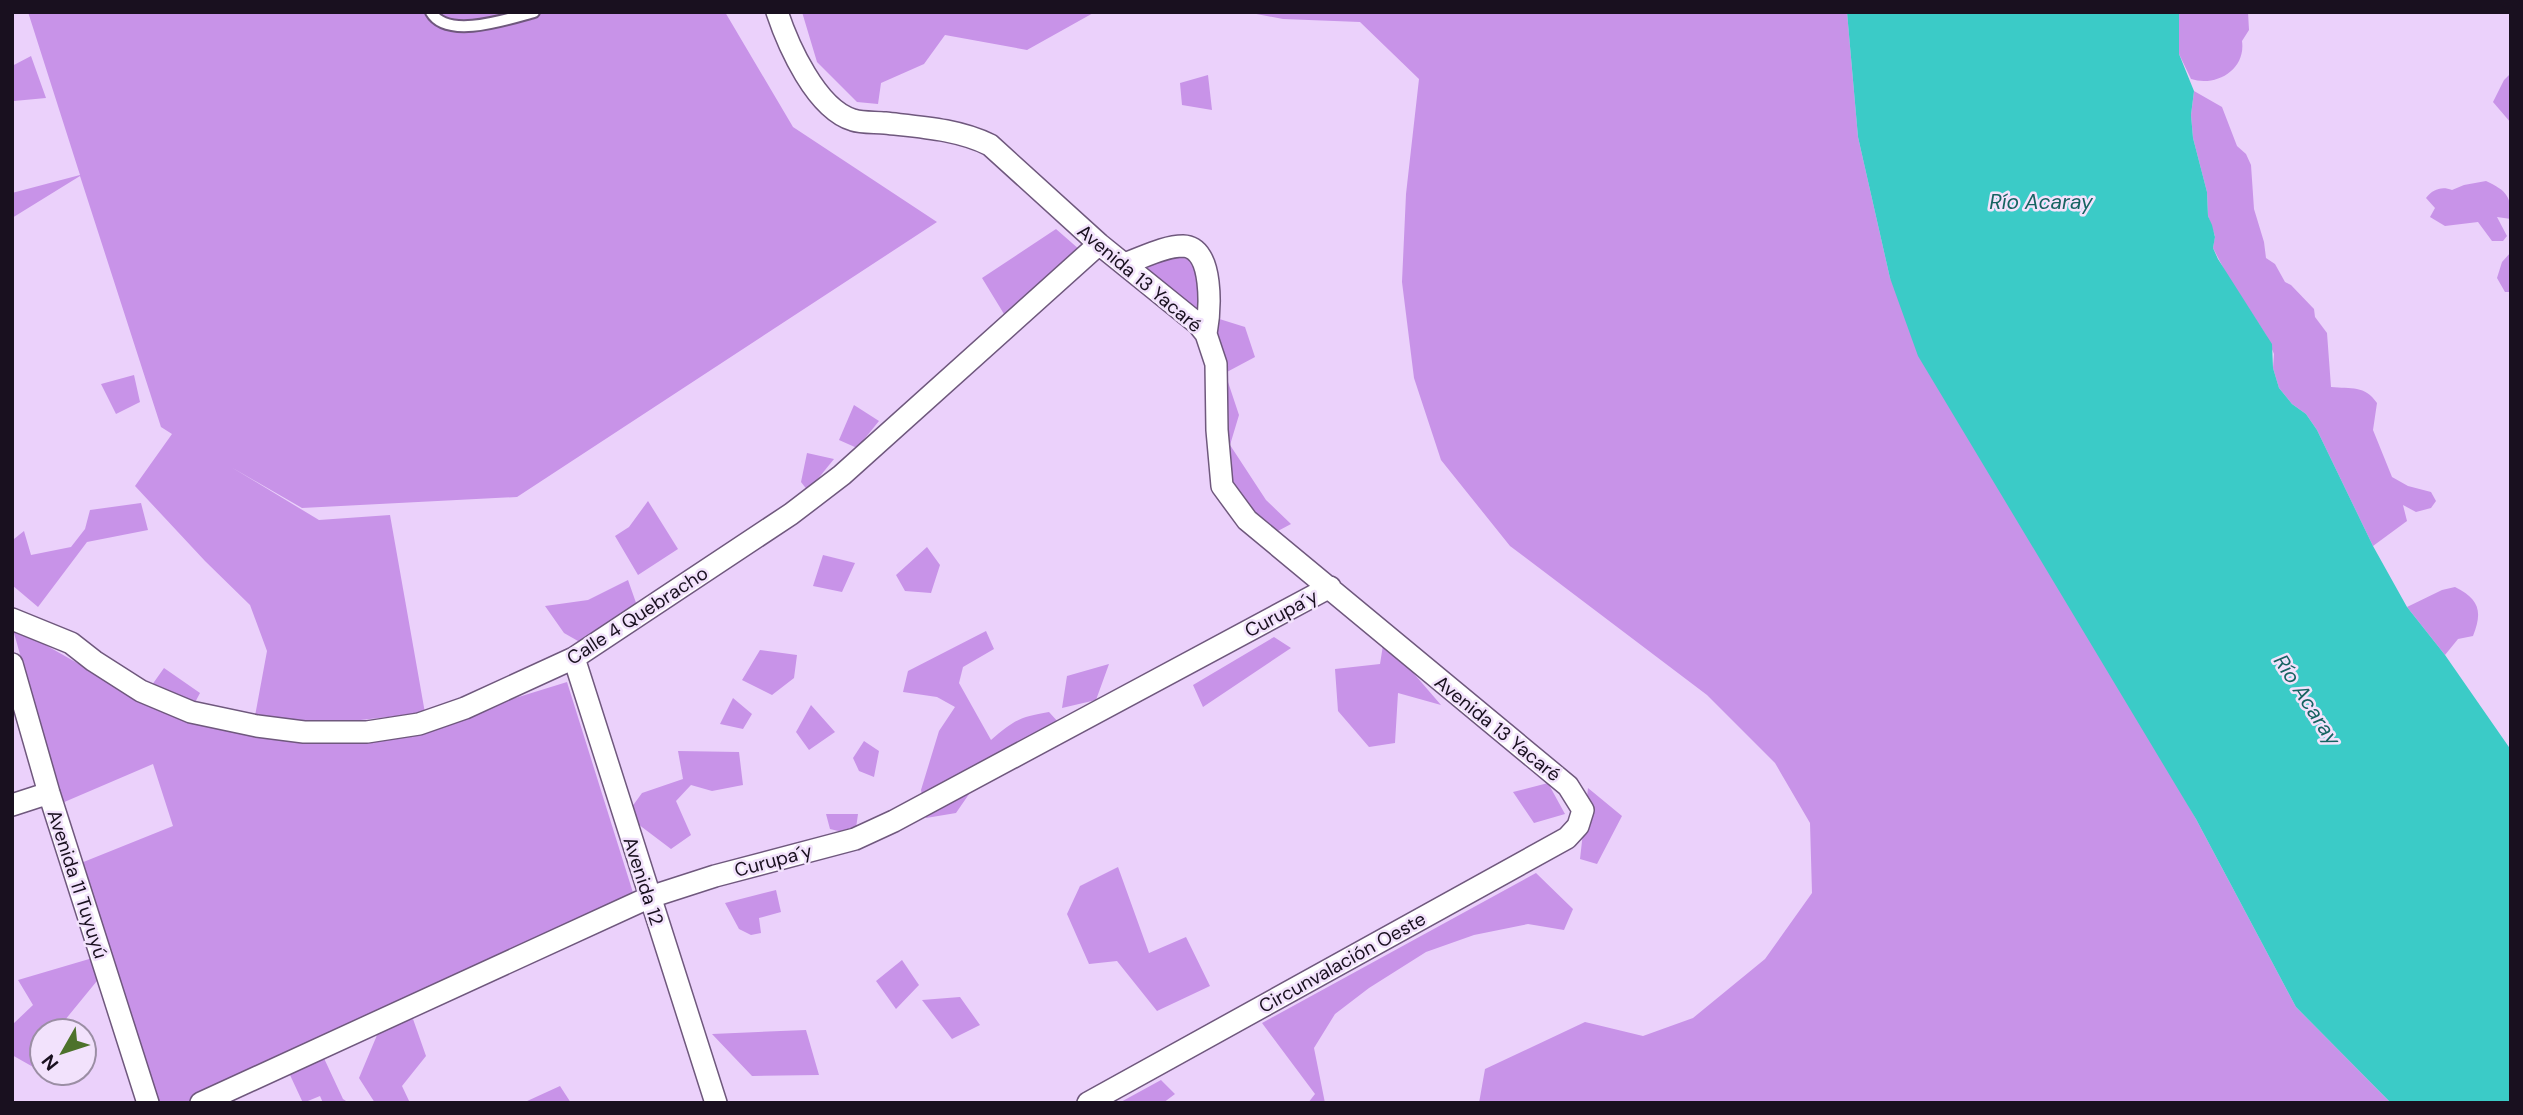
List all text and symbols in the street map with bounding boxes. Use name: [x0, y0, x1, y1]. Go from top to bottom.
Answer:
water label: Río Acaray: [1989, 188, 2094, 216]
street label: Avenida 13 Yacaré: [1072, 219, 1207, 338]
street label: Calle 4 Quebracho: [562, 560, 713, 670]
street label: Curupa´y: [1240, 584, 1322, 643]
water label: Río Acaray: [2267, 649, 2348, 752]
street label: Avenida 13 Yacaré: [1429, 670, 1566, 787]
street label: Avenida 11 Tuyuyú: [42, 807, 113, 962]
street label: Avenida 12: [617, 834, 670, 929]
street label: Curupa´y: [732, 838, 815, 883]
street label: Circunvalación Oeste: [1254, 906, 1430, 1019]
north arrow: [28, 1017, 98, 1087]
text: N: [36, 1049, 64, 1076]

